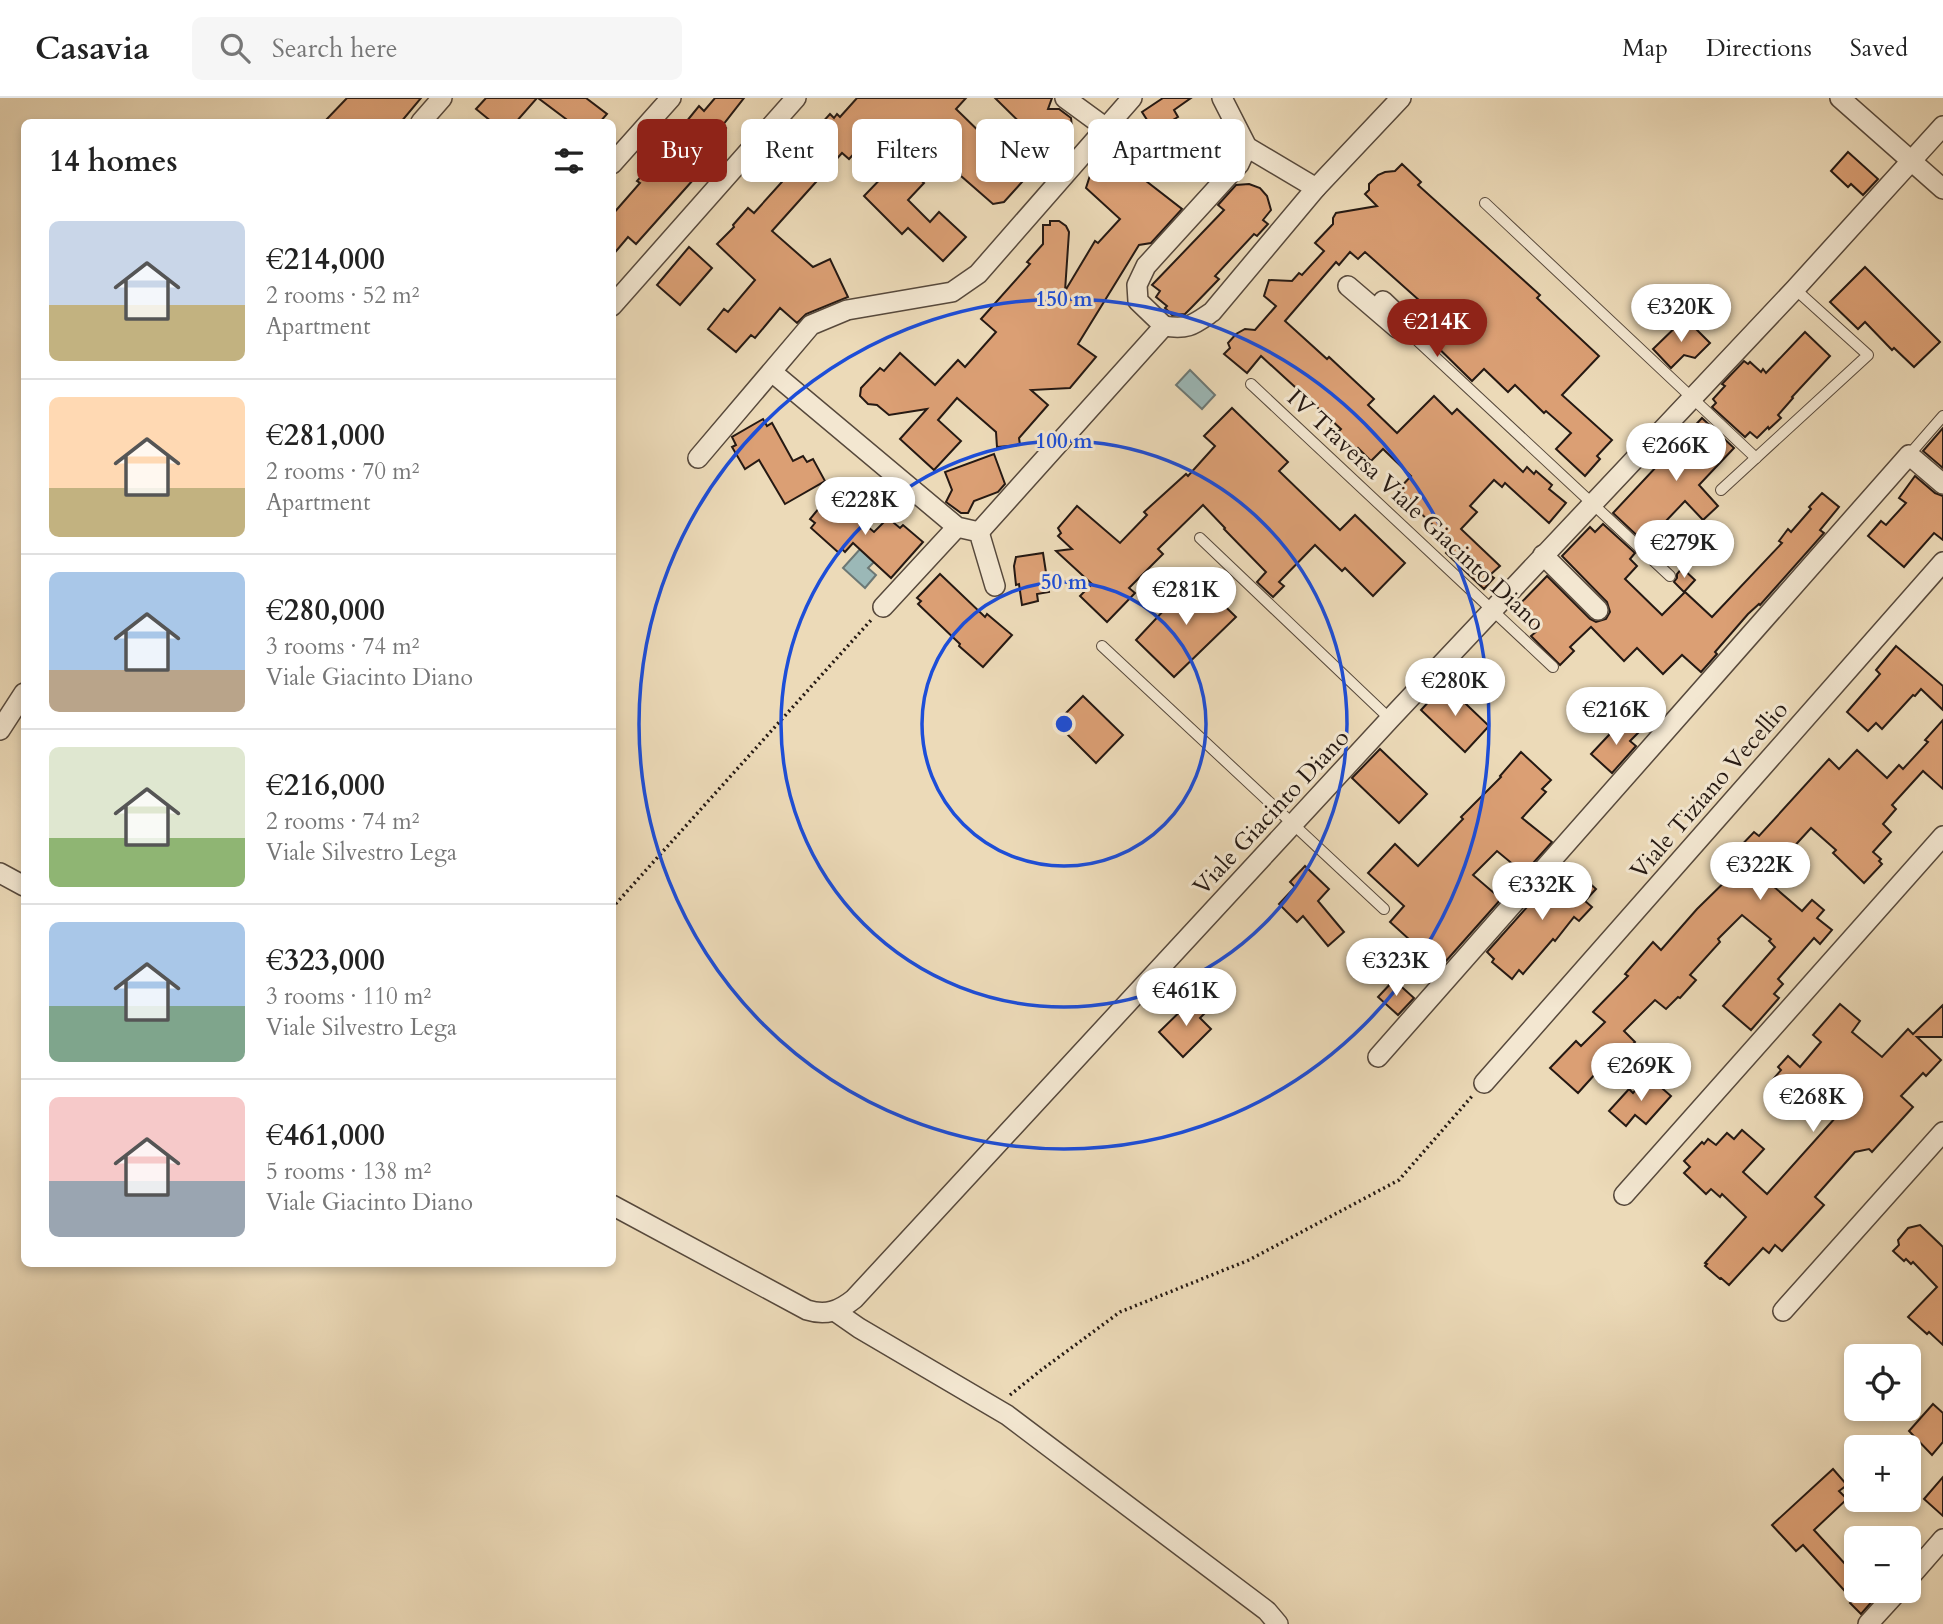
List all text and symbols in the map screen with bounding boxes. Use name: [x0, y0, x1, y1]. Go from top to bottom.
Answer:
search box: [192, 17, 682, 80]
text: Casavia: [35, 26, 150, 71]
icon: search: [216, 29, 254, 67]
text: Search here: [272, 31, 398, 66]
text: Map: [1622, 32, 1668, 65]
text: Directions: [1706, 32, 1812, 65]
text: Saved: [1850, 32, 1908, 65]
chip: Buy: [637, 119, 727, 182]
chip: Rent: [741, 119, 838, 182]
chip: Filters: [852, 119, 962, 182]
chip: New: [976, 119, 1074, 182]
chip: Apartment: [1088, 119, 1245, 182]
text: 14 homes: [49, 141, 178, 182]
icon: filters: [550, 142, 588, 180]
text: €214,000: [266, 239, 385, 280]
icon: home: [105, 249, 189, 333]
text: 2 rooms · 52 m²: [266, 280, 419, 311]
text: 150 m: [1035, 285, 1093, 314]
pin: €320K: [1632, 285, 1730, 344]
text: €320K: [1647, 291, 1715, 322]
pin: €214K: [1388, 300, 1486, 359]
text: €214K: [1403, 306, 1471, 337]
text: Apartment: [266, 311, 370, 342]
street label: IV Traversa Viale Giacinto Diano: [1280, 382, 1552, 639]
text: €281,000: [266, 415, 385, 456]
pin: €266K: [1627, 424, 1725, 483]
icon: home: [105, 425, 189, 509]
text: 100 m: [1035, 427, 1093, 456]
text: €266K: [1642, 430, 1710, 461]
text: 2 rooms · 70 m²: [266, 456, 419, 487]
pin: €228K: [816, 478, 914, 537]
text: €228K: [831, 484, 899, 515]
text: Apartment: [266, 487, 370, 518]
pin: €279K: [1635, 520, 1733, 580]
text: €279K: [1650, 527, 1718, 558]
text: 50 m: [1041, 568, 1088, 597]
pin: €281K: [1137, 568, 1235, 627]
text: €281K: [1152, 574, 1220, 605]
text: €280,000: [266, 590, 385, 631]
icon: home: [105, 600, 189, 684]
text: 3 rooms · 74 m²: [266, 631, 419, 662]
pin: €280K: [1406, 658, 1504, 718]
text: Viale Giacinto Diano: [266, 662, 473, 693]
text: €280K: [1421, 665, 1489, 696]
pin: €216K: [1567, 688, 1665, 747]
text: €216K: [1582, 694, 1650, 725]
street label: Viale Tiziano Vecellio: [1623, 694, 1796, 886]
centre of rings: [1052, 712, 1076, 736]
street label: Viale Giacinto Diano: [1186, 722, 1357, 903]
text: €216,000: [266, 765, 385, 806]
icon: home: [105, 775, 189, 859]
text: 2 rooms · 74 m²: [266, 806, 419, 837]
text: Viale Silvestro Lega: [266, 837, 457, 868]
pin: €322K: [1711, 842, 1809, 902]
text: €322K: [1726, 849, 1794, 880]
pin: €332K: [1493, 862, 1591, 922]
text: €332K: [1508, 869, 1576, 900]
pin: €323K: [1347, 939, 1445, 998]
text: €323,000: [266, 940, 385, 981]
text: €323K: [1362, 945, 1430, 976]
icon: home: [105, 950, 189, 1034]
pin: €461K: [1137, 968, 1235, 1028]
text: €461K: [1152, 975, 1220, 1006]
text: 3 rooms · 110 m²: [266, 981, 431, 1012]
text: Viale Silvestro Lega: [266, 1012, 457, 1043]
pin: €269K: [1592, 1044, 1690, 1103]
text: €269K: [1607, 1050, 1675, 1081]
pin: €268K: [1764, 1074, 1862, 1134]
text: €268K: [1779, 1081, 1847, 1112]
text: €461,000: [266, 1115, 385, 1156]
icon: home: [105, 1125, 189, 1209]
text: 5 rooms · 138 m²: [266, 1156, 431, 1187]
text: Viale Giacinto Diano: [266, 1187, 473, 1218]
map controls: [1844, 1344, 1921, 1603]
button: locate: [1844, 1344, 1921, 1421]
button: +: [1844, 1435, 1921, 1512]
button: −: [1844, 1526, 1921, 1603]

